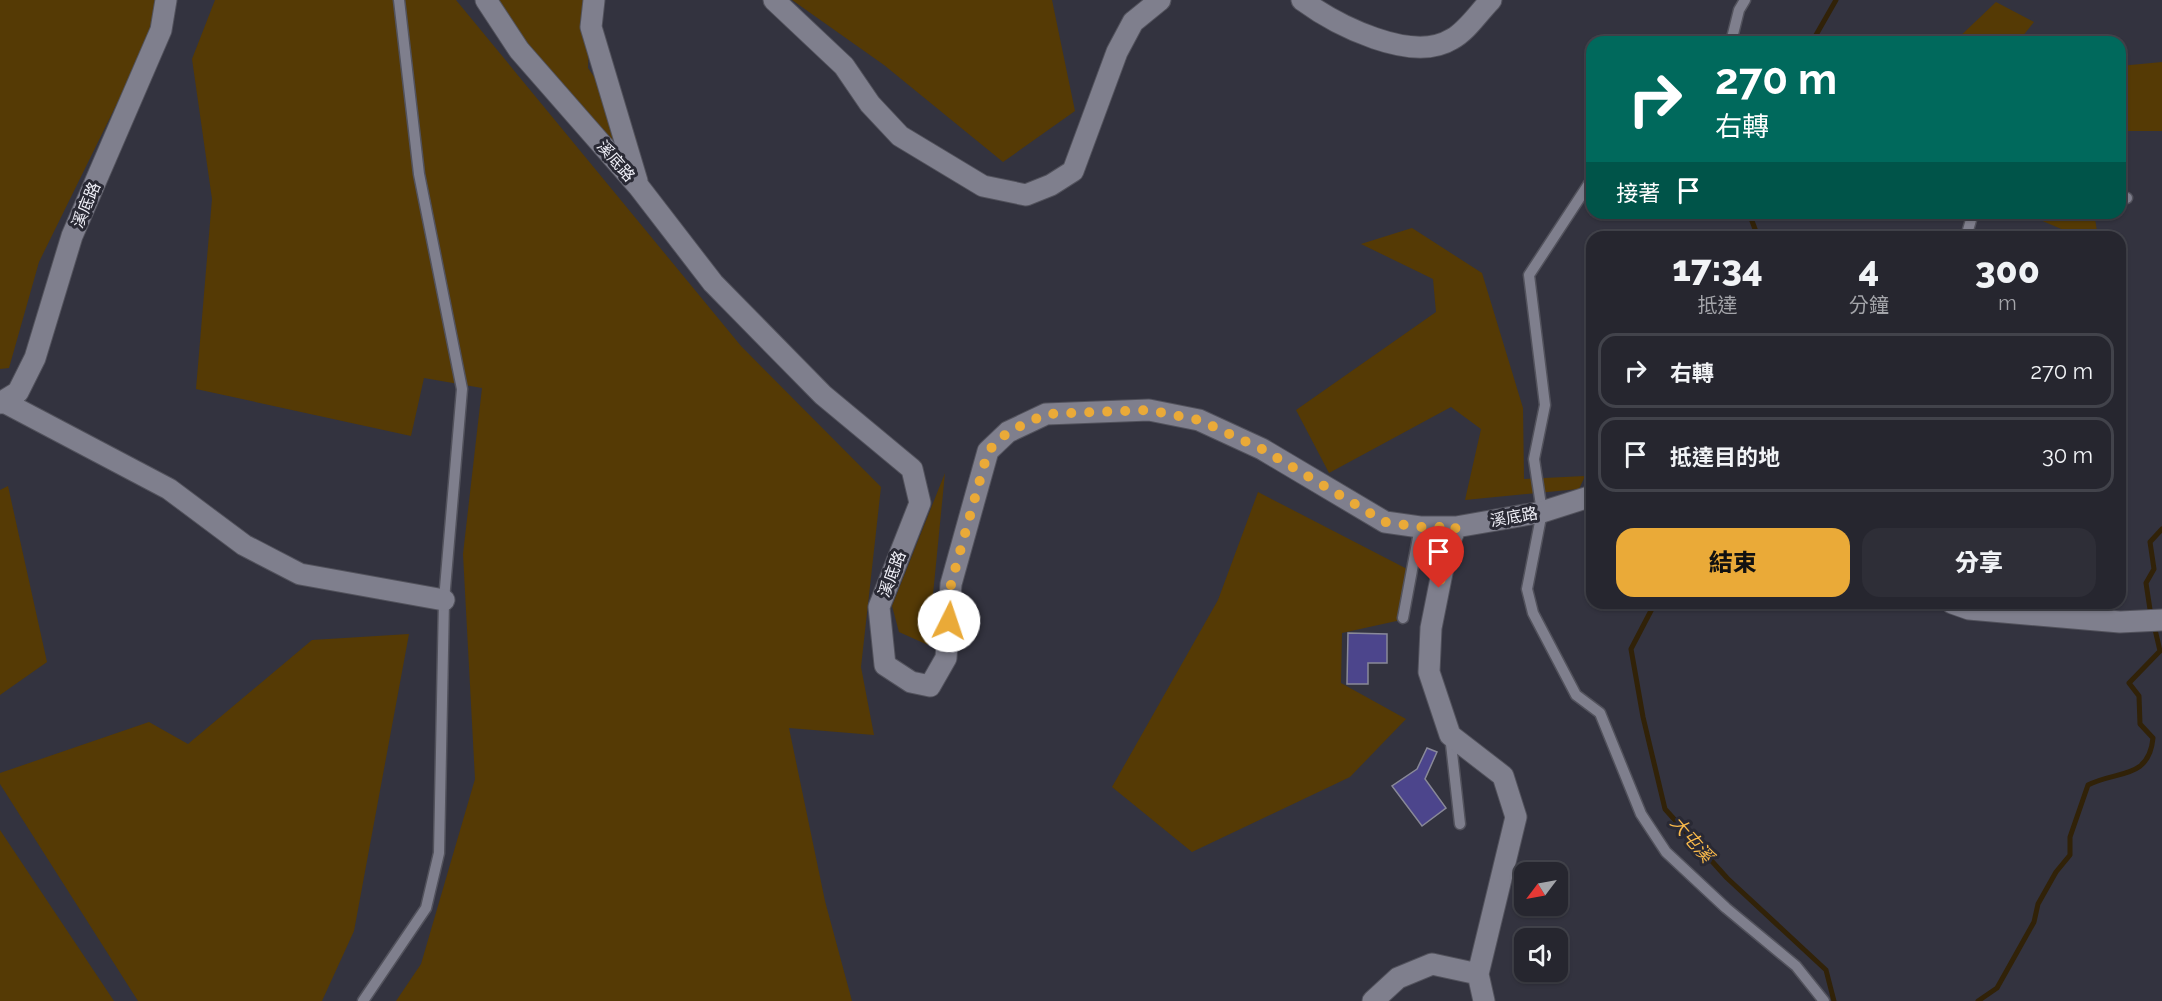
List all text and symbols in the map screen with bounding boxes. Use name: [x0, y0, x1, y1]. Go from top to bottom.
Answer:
text: 270 m: [1715, 55, 1837, 104]
icon: right: [1616, 60, 1694, 138]
text: 右轉: [1715, 111, 1769, 142]
street label: 溪底路: [593, 137, 639, 185]
icon: arrive: [1672, 174, 1705, 207]
street label: 溪底路: [68, 179, 104, 231]
text: 接著: [1616, 180, 1660, 206]
text: 17:34: [1672, 247, 1763, 289]
text: 4: [1859, 247, 1879, 289]
text: 300: [1975, 249, 2040, 291]
text: m: [1998, 291, 2017, 315]
text: 抵達: [1697, 293, 1737, 317]
text: 分鐘: [1849, 293, 1889, 317]
icon: right: [1619, 354, 1652, 387]
text: 270 m: [2031, 358, 2093, 384]
text: 右轉: [1670, 360, 1714, 386]
icon: arrive: [1619, 438, 1652, 471]
text: 30 m: [2042, 442, 2093, 468]
text: 抵達目的地: [1670, 444, 1780, 470]
street label: 溪底路: [1489, 503, 1539, 531]
pin: [1413, 526, 1464, 588]
button: 結束: [1616, 528, 1850, 597]
button: 分享: [1862, 528, 2096, 597]
icon: arrive: [1422, 535, 1455, 568]
street label: 溪底路: [875, 548, 909, 600]
position arrow: [917, 589, 981, 653]
water label: 大屯溪: [1666, 812, 1720, 869]
north arrow: [1514, 862, 1568, 916]
map controls: [1514, 862, 1568, 982]
button: sound: [1514, 928, 1568, 982]

